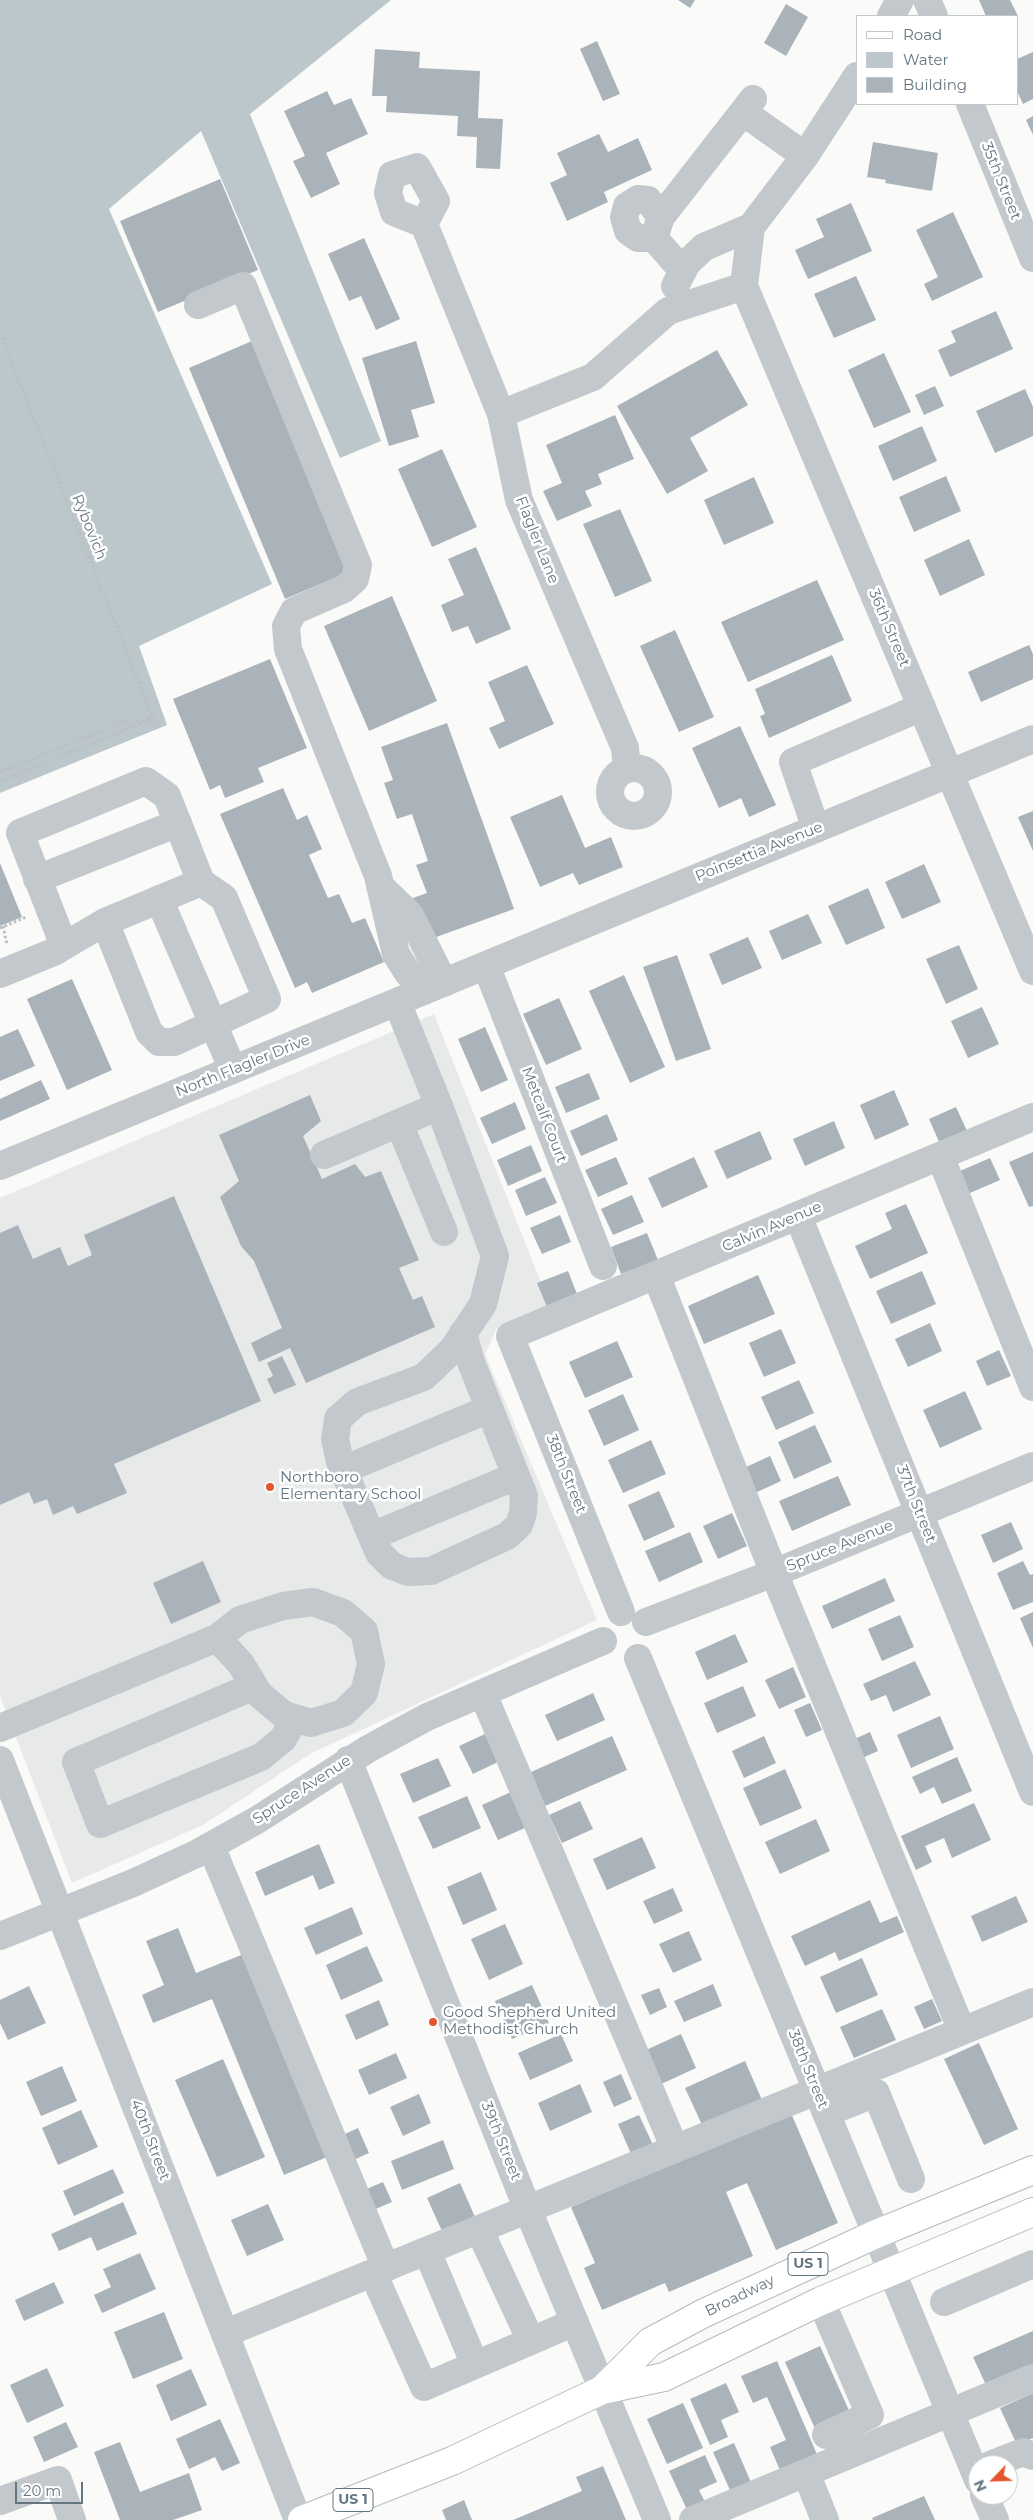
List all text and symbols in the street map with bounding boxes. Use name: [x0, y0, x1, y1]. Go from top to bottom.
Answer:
legend: [856, 15, 1018, 105]
text: Road: [903, 25, 942, 44]
text: Water: [903, 50, 949, 69]
text: Building: [903, 75, 967, 94]
street label: 35th Street: [977, 139, 1025, 223]
street label: Rybovich: [68, 492, 110, 562]
street label: Flagler Lane: [511, 494, 563, 586]
street label: 36th Street: [864, 586, 914, 670]
street label: Poinsettia Avenue: [693, 818, 825, 886]
street label: North Flagler Drive: [173, 1031, 313, 1101]
street label: Metcalf Court: [517, 1064, 571, 1166]
street label: Calvin Avenue: [720, 1198, 824, 1256]
street label: 38th Street: [542, 1432, 590, 1516]
street label: 37th Street: [892, 1462, 940, 1546]
place label: Northboro Elementary School: [280, 1469, 421, 1504]
marker: Northboro Elementary School: [264, 1481, 276, 1493]
street label: Spruce Avenue: [784, 1516, 896, 1576]
street label: Spruce Avenue: [250, 1752, 354, 1828]
place label: Good Shepherd United Methodist Church: [443, 2004, 616, 2039]
marker: Good Shepherd United Methodist Church: [427, 2016, 439, 2028]
street label: 38th Street: [784, 2027, 832, 2111]
street label: 40th Street: [126, 2097, 174, 2183]
street label: 39th Street: [477, 2099, 525, 2183]
road number: US 1: [788, 2252, 828, 2276]
street label: Broadway: [702, 2271, 778, 2321]
north arrow: [968, 2455, 1018, 2505]
scale bar: [18, 2472, 85, 2504]
text: N: [970, 2477, 991, 2495]
text: 20 m: [23, 2481, 61, 2500]
road number: US 1: [333, 2488, 373, 2512]

